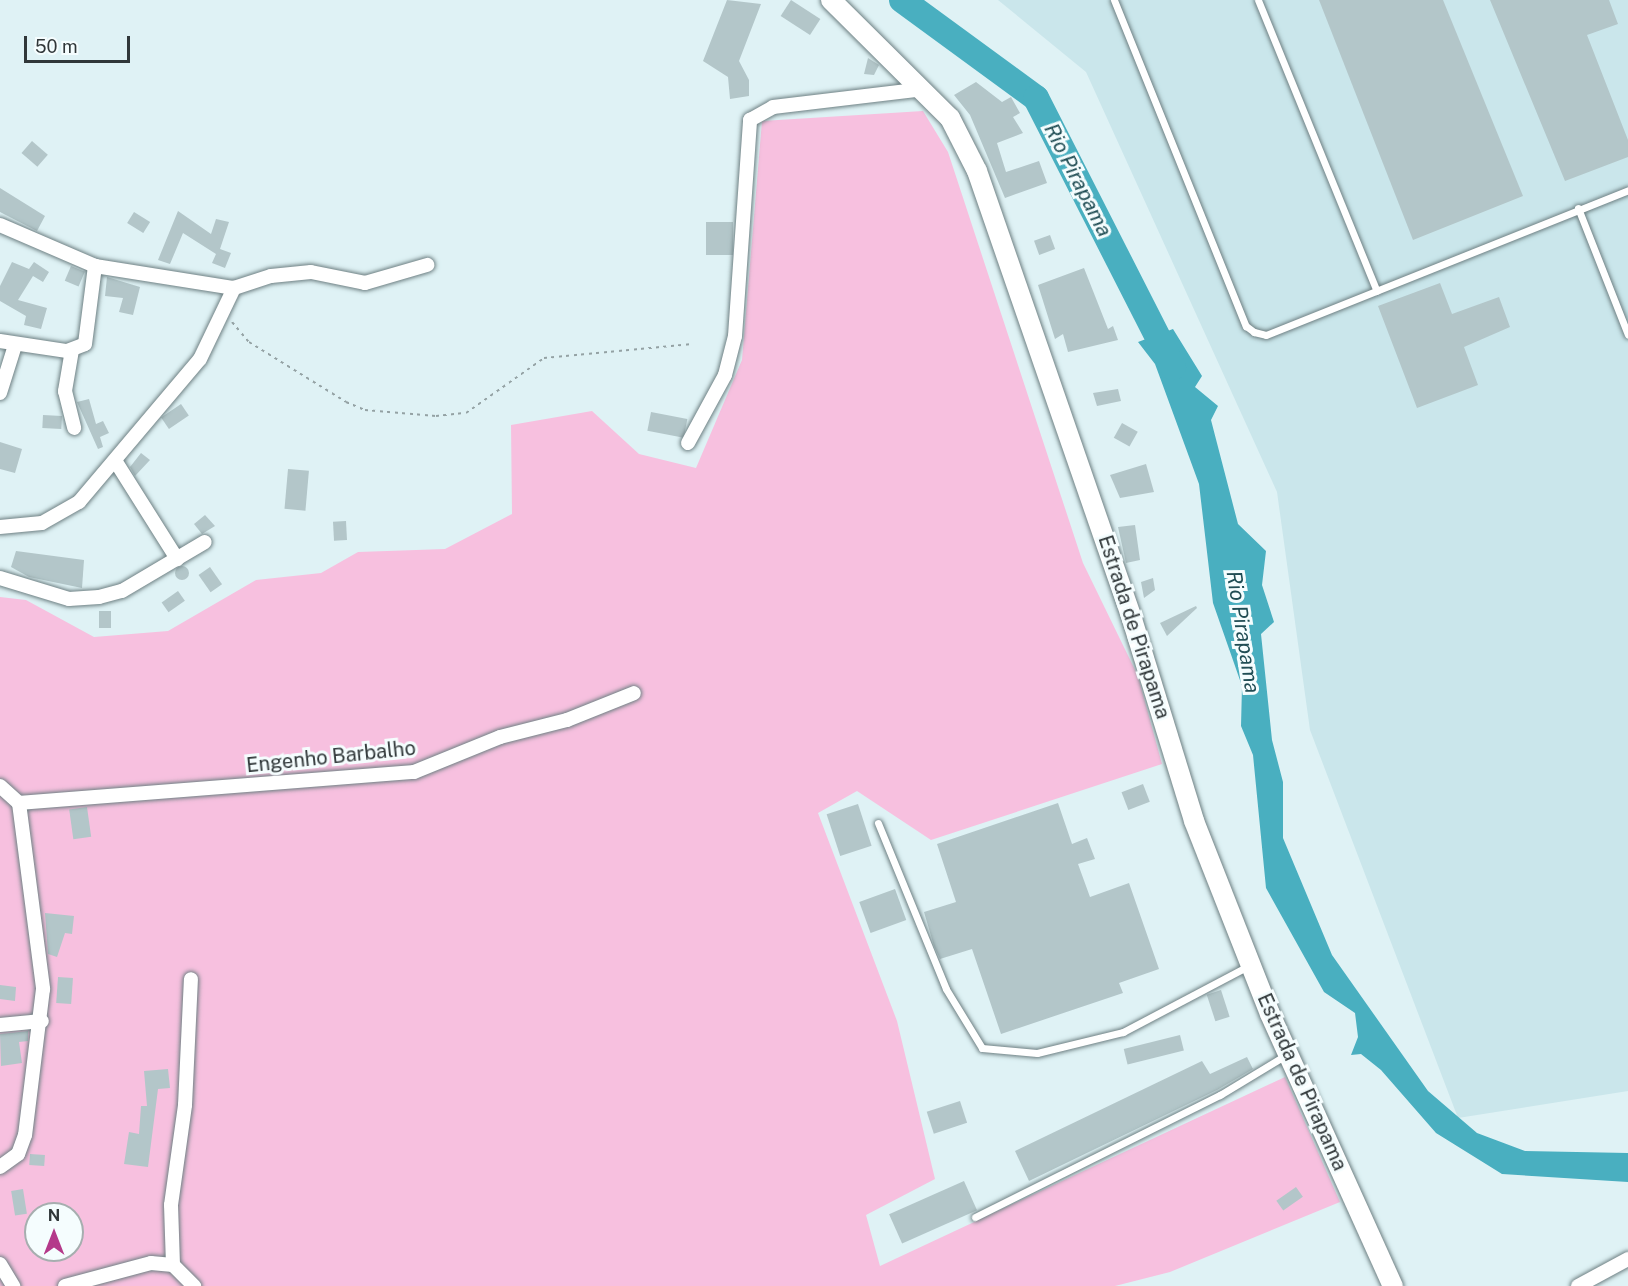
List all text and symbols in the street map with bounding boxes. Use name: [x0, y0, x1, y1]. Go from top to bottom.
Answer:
scale bar: [27, 24, 134, 62]
text: 50 m: [35, 36, 78, 57]
water label: Rio Pirapama: [1039, 119, 1117, 241]
street label: Estrada de Pirapama: [1093, 532, 1175, 722]
water label: Rio Pirapama: [1221, 569, 1265, 695]
street label: Engenho Barbalho: [245, 736, 417, 778]
street label: Estrada de Pirapama: [1252, 989, 1352, 1175]
north arrow: [24, 1202, 84, 1262]
text: N: [48, 1206, 60, 1225]

